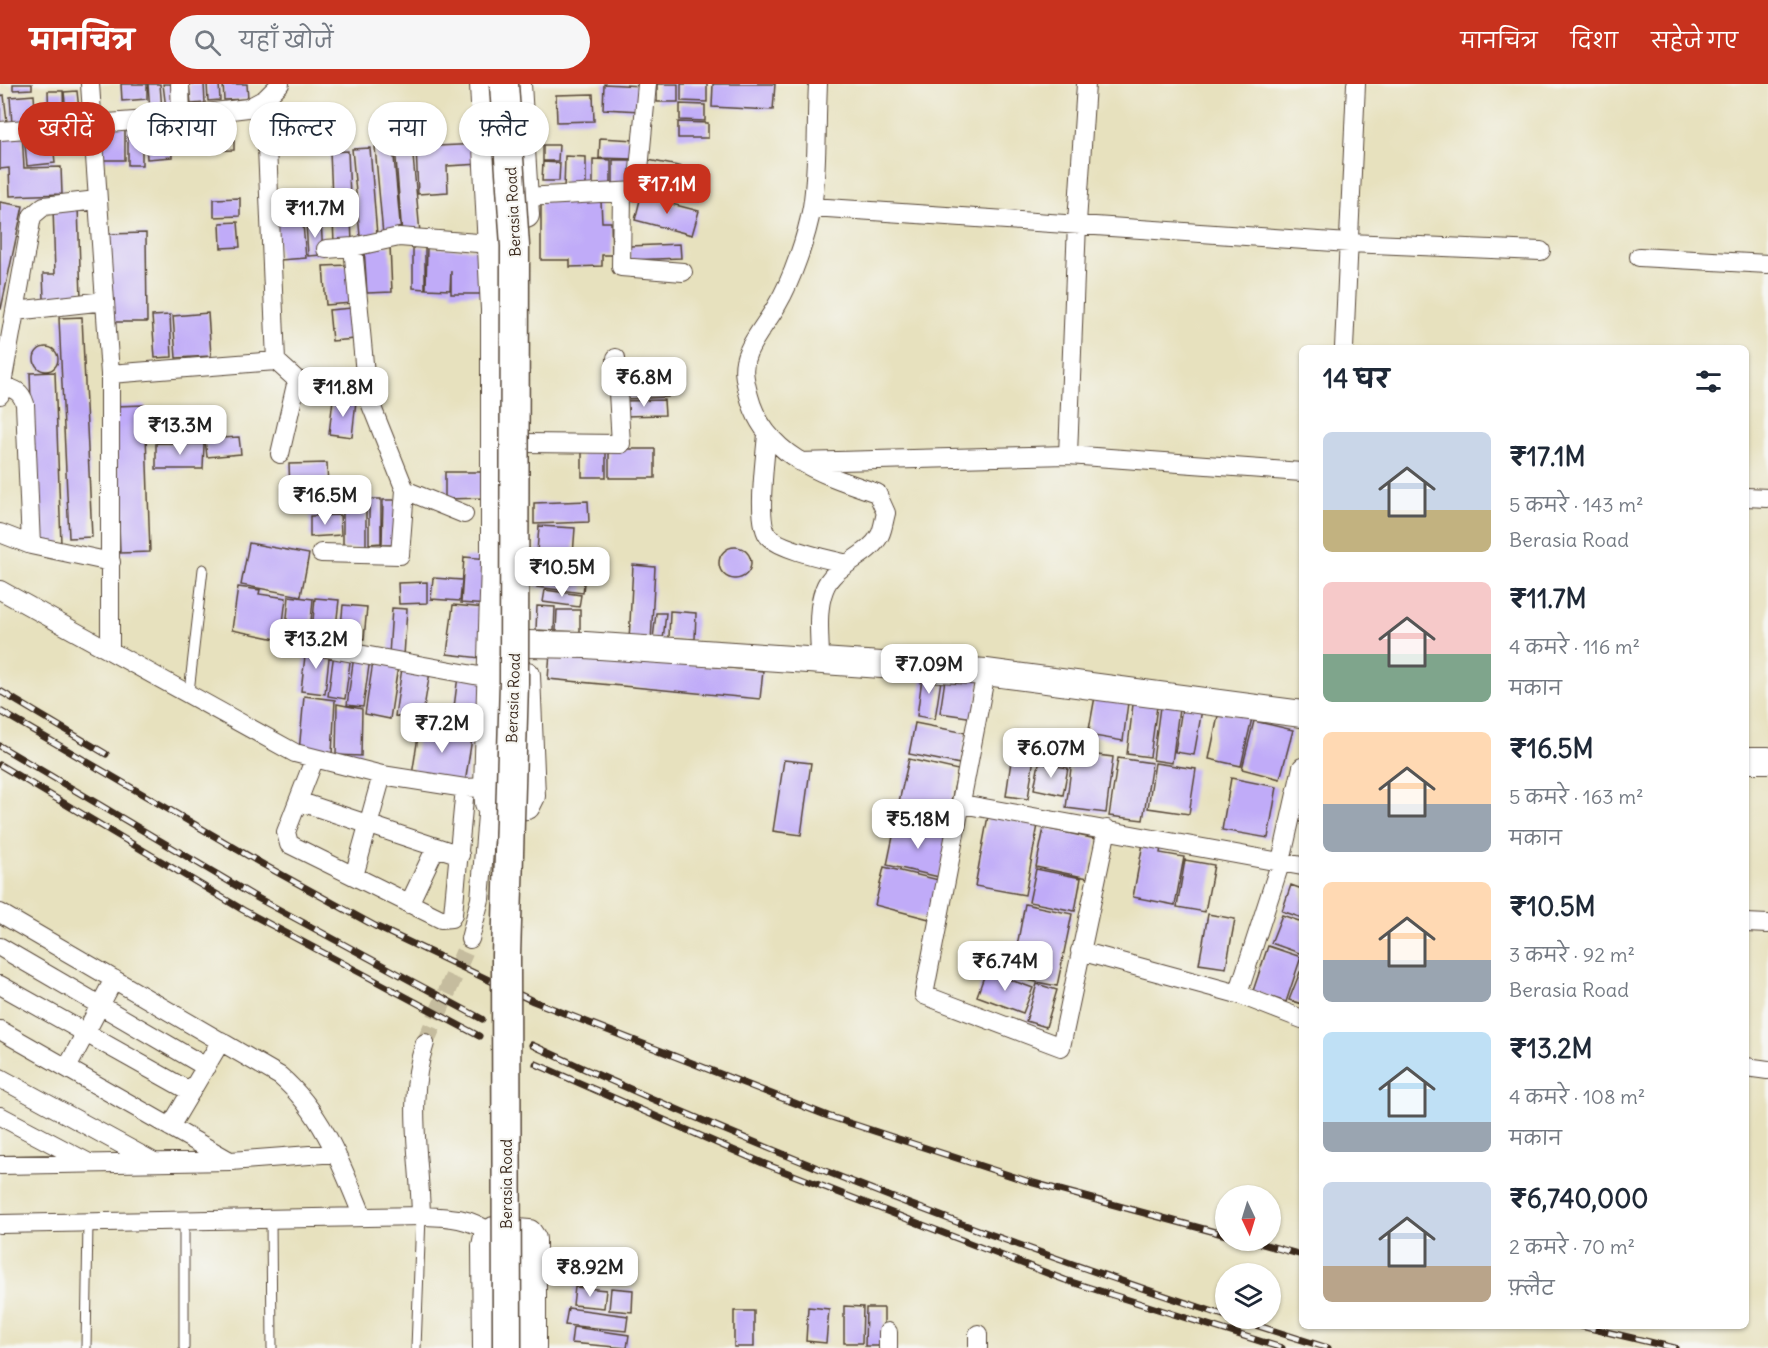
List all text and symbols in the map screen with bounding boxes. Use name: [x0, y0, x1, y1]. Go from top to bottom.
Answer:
search box: [170, 15, 590, 69]
text: मानचित्र: [30, 22, 134, 58]
icon: search: [191, 26, 224, 59]
text: यहाँ खोजें: [239, 26, 333, 54]
text: मानचित्र: [1460, 27, 1538, 54]
text: दिशा: [1571, 27, 1618, 54]
text: सहेजे गए: [1651, 27, 1738, 54]
chip: खरीदें: [18, 102, 115, 156]
chip: किराया: [127, 102, 237, 156]
chip: फ़िल्टर: [249, 102, 356, 156]
chip: नया: [368, 102, 447, 156]
chip: फ़्लैट: [459, 102, 549, 156]
pin: ₹17.1M: [618, 164, 716, 215]
street label: Berasia Road: [501, 166, 525, 257]
text: ₹17.1M: [638, 171, 696, 196]
pin: ₹11.7M: [266, 188, 364, 239]
text: ₹11.7M: [285, 195, 345, 220]
pin: ₹6.8M: [602, 357, 686, 408]
text: 14 घर: [1323, 362, 1389, 395]
text: ₹6.8M: [615, 364, 673, 389]
icon: filters: [1692, 365, 1725, 398]
pin: ₹11.8M: [294, 367, 392, 418]
text: ₹11.8M: [312, 374, 374, 399]
pin: ₹13.3M: [131, 405, 229, 456]
text: ₹13.3M: [148, 412, 212, 437]
text: ₹17.1M: [1509, 440, 1586, 473]
icon: home: [1371, 456, 1443, 528]
pin: ₹16.5M: [276, 475, 374, 526]
text: ₹16.5M: [292, 482, 358, 507]
text: 5 कमरे · 143 m²: [1509, 492, 1643, 517]
text: Berasia Road: [1509, 527, 1629, 552]
pin: ₹10.5M: [513, 547, 611, 598]
text: ₹10.5M: [529, 554, 595, 579]
text: ₹11.7M: [1509, 582, 1587, 615]
icon: home: [1371, 606, 1443, 678]
pin: ₹13.2M: [267, 619, 365, 670]
text: ₹13.2M: [284, 626, 348, 651]
text: 4 कमरे · 116 m²: [1509, 634, 1640, 659]
pin: ₹7.09M: [880, 644, 978, 695]
text: ₹7.09M: [895, 651, 963, 676]
street label: Berasia Road: [502, 653, 524, 743]
text: मकान: [1509, 675, 1562, 700]
pin: ₹7.2M: [400, 703, 484, 754]
text: ₹7.2M: [415, 710, 469, 735]
pin: ₹6.07M: [1002, 728, 1100, 779]
text: ₹16.5M: [1509, 732, 1594, 765]
text: ₹6.07M: [1017, 735, 1085, 760]
icon: home: [1371, 756, 1443, 828]
text: 5 कमरे · 163 m²: [1509, 784, 1643, 809]
pin: ₹5.18M: [869, 799, 967, 850]
text: ₹5.18M: [886, 806, 950, 831]
text: मकान: [1509, 825, 1562, 850]
text: ₹10.5M: [1509, 890, 1596, 923]
icon: home: [1371, 906, 1443, 978]
pin: ₹6.74M: [956, 941, 1054, 992]
text: 3 कमरे · 92 m²: [1509, 942, 1635, 967]
text: ₹6.74M: [972, 948, 1038, 973]
text: Berasia Road: [1509, 977, 1629, 1002]
text: ₹13.2M: [1509, 1032, 1593, 1065]
icon: home: [1371, 1056, 1443, 1128]
text: 4 कमरे · 108 m²: [1509, 1084, 1645, 1109]
text: मकान: [1509, 1125, 1562, 1150]
street label: Berasia Road: [497, 1139, 516, 1229]
text: ₹6,740,000: [1509, 1182, 1648, 1215]
north arrow: [1215, 1185, 1281, 1251]
map controls: [1215, 1185, 1281, 1329]
icon: home: [1371, 1206, 1443, 1278]
text: 2 कमरे · 70 m²: [1509, 1234, 1635, 1259]
pin: ₹8.92M: [541, 1247, 639, 1298]
text: ₹8.92M: [556, 1254, 624, 1279]
button: layers: [1215, 1263, 1281, 1329]
text: फ़्लैट: [1509, 1275, 1555, 1300]

